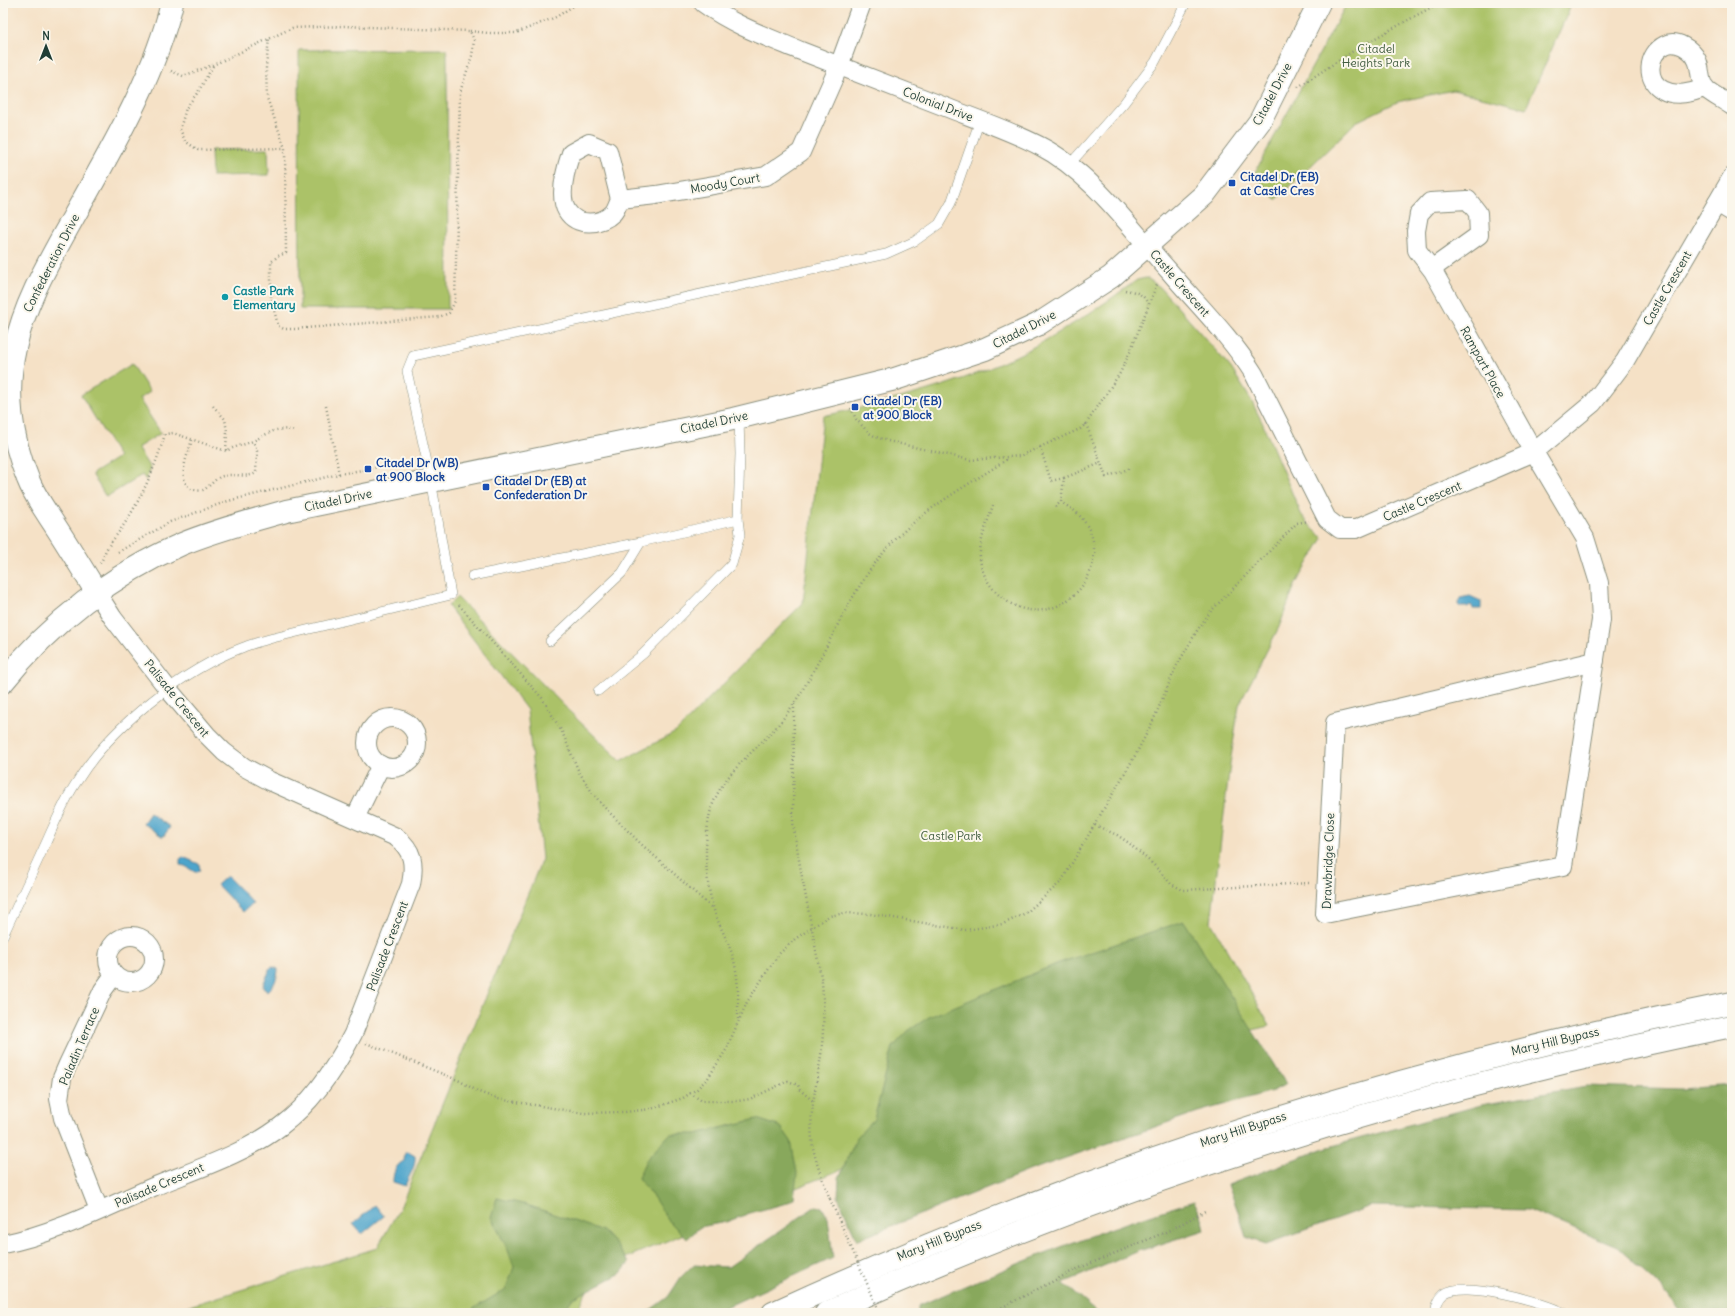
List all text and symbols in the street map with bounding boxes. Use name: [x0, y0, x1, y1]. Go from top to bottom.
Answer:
north arrow: [26, 26, 66, 66]
text: N: [42, 29, 50, 43]
park label: Citadel Heights Park: [1342, 41, 1410, 70]
street label: Citadel Drive: [1249, 60, 1295, 128]
street label: Colonial Drive: [901, 84, 975, 124]
place label: Citadel Dr (EB) at Castle Cres: [1240, 169, 1319, 198]
street label: Moody Court: [689, 170, 761, 196]
marker: Citadel Dr (EB) at Castle Cres: [1227, 178, 1237, 188]
street label: Confederation Drive: [20, 211, 82, 315]
street label: Castle Crescent: [1147, 246, 1213, 320]
street label: Castle Crescent: [1640, 248, 1694, 328]
place label: Castle Park Elementary: [233, 283, 296, 313]
marker: Castle Park Elementary: [220, 292, 230, 302]
street label: Citadel Drive: [990, 307, 1058, 351]
street label: Rampart Place: [1457, 324, 1509, 400]
place label: Citadel Dr (EB) at 900 Block: [863, 393, 942, 422]
marker: Citadel Dr (EB) at 900 Block: [850, 402, 860, 412]
street label: Citadel Drive: [679, 408, 749, 436]
place label: Citadel Dr (WB) at 900 Block: [376, 455, 459, 484]
marker: Citadel Dr (WB) at 900 Block: [363, 464, 373, 474]
place label: Citadel Dr (EB) at Confederation Dr: [494, 473, 587, 502]
street label: Castle Crescent: [1381, 478, 1463, 524]
marker: Citadel Dr (EB) at Confederation Dr: [481, 482, 491, 492]
street label: Citadel Drive: [303, 486, 373, 514]
street label: Palisade Crescent: [141, 656, 213, 740]
street label: Drawbridge Close: [1319, 813, 1337, 909]
park label: Castle Park: [921, 828, 981, 843]
street label: Palisade Crescent: [363, 899, 411, 993]
street label: Paladin Terrace: [56, 1005, 102, 1087]
street label: Mary Hill Bypass: [1510, 1024, 1600, 1058]
street label: Mary Hill Bypass: [1198, 1108, 1288, 1150]
street label: Palisade Crescent: [112, 1159, 206, 1211]
street label: Mary Hill Bypass: [895, 1216, 983, 1264]

